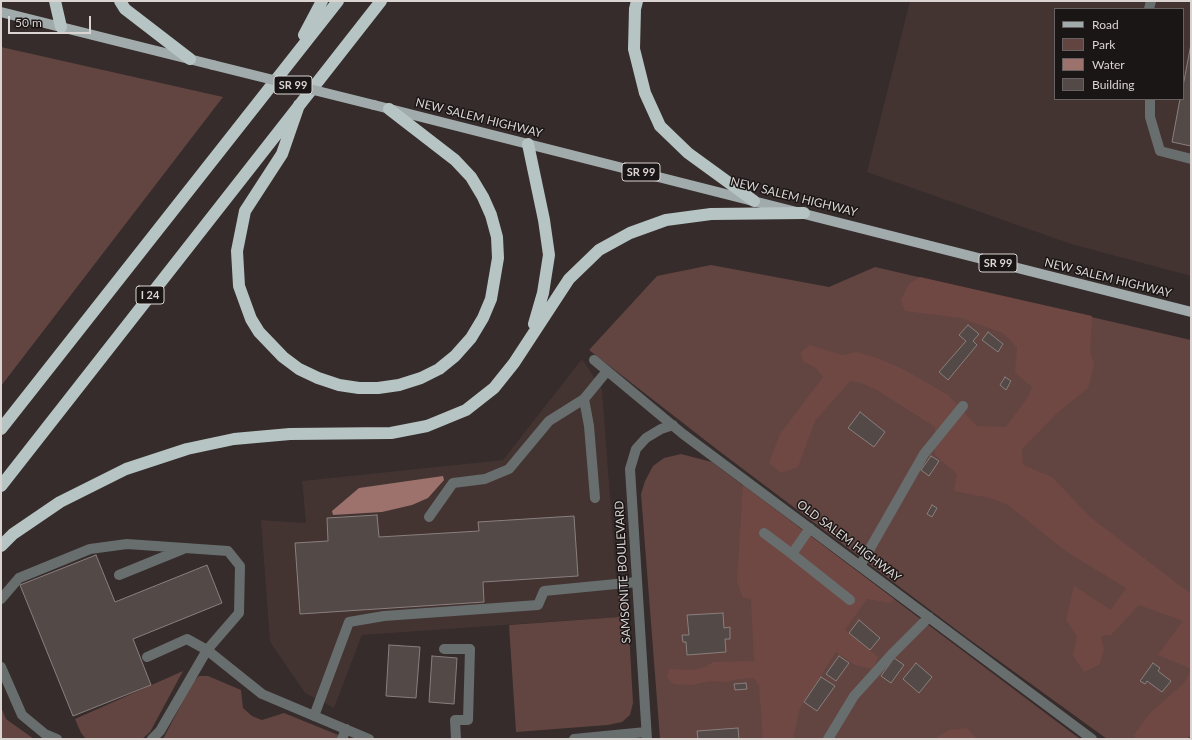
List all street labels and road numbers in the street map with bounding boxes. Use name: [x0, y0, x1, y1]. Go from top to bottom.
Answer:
road number: SR 99: [274, 76, 312, 94]
street label: NEW SALEM HIGHWAY: [414, 95, 544, 141]
road number: SR 99: [622, 163, 660, 181]
street label: NEW SALEM HIGHWAY: [729, 174, 859, 220]
road number: SR 99: [979, 254, 1017, 272]
street label: NEW SALEM HIGHWAY: [1043, 255, 1173, 301]
road number: I 24: [136, 286, 164, 304]
street label: OLD SALEM HIGHWAY: [794, 497, 904, 585]
street label: SAMSONITE BOULEVARD: [612, 500, 634, 644]

